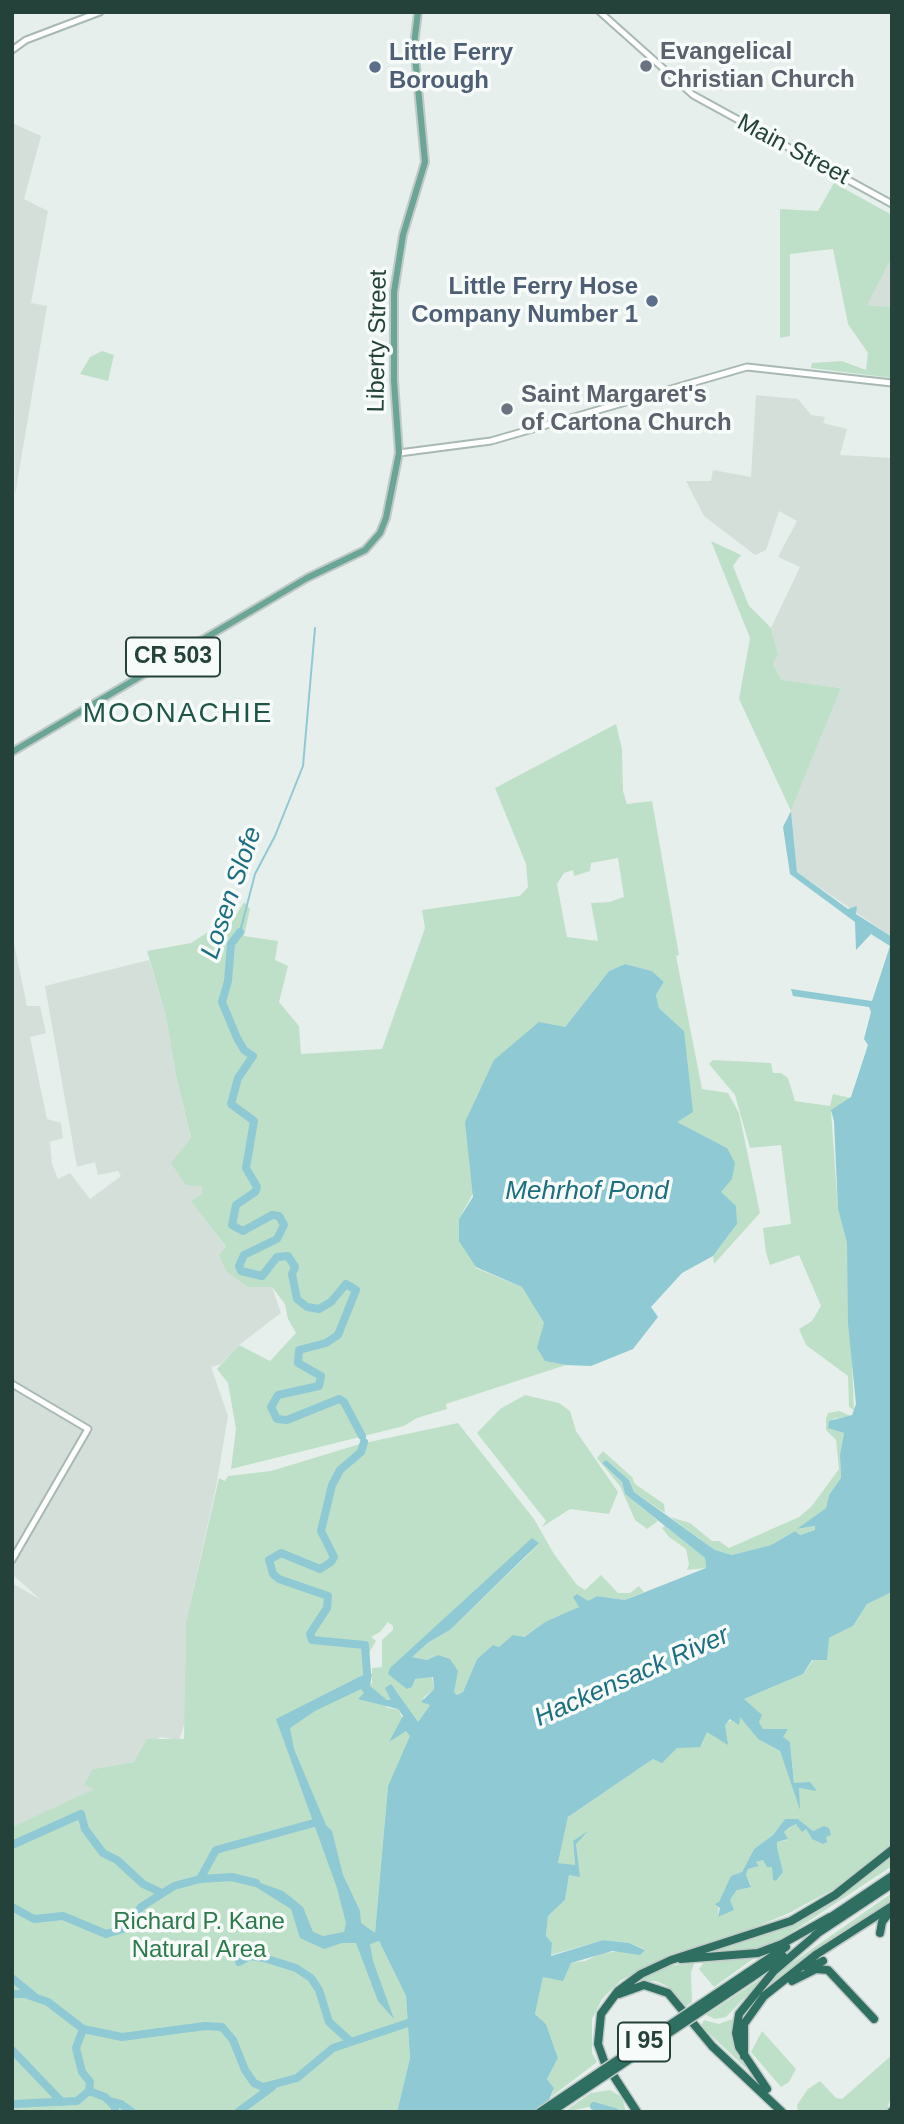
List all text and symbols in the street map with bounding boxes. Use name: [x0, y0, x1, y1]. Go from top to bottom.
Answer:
place label: Evangelical Christian Church: [660, 38, 855, 94]
place label: Little Ferry Borough: [389, 39, 513, 95]
marker: Evangelical Christian Church: [638, 58, 654, 74]
marker: Little Ferry Borough: [367, 59, 383, 75]
street label: Main Street: [732, 108, 854, 192]
street label: Liberty Street: [362, 269, 394, 413]
place label: Little Ferry Hose Company Number 1: [411, 273, 638, 329]
marker: Little Ferry Hose Company Number 1: [644, 293, 660, 309]
place label: Saint Margaret's of Cartona Church: [521, 381, 732, 437]
marker: Saint Margaret's of Cartona Church: [499, 401, 515, 417]
road number: CR 503: [126, 638, 220, 677]
district label: MOONACHIE: [84, 697, 272, 731]
water label: Losen Slofe: [195, 823, 269, 963]
water label: Mehrhof Pond: [505, 1176, 669, 1208]
water label: Hackensack River: [530, 1620, 734, 1734]
park label: Richard P. Kane Natural Area: [113, 1908, 285, 1964]
road number: I 95: [618, 2022, 670, 2062]

